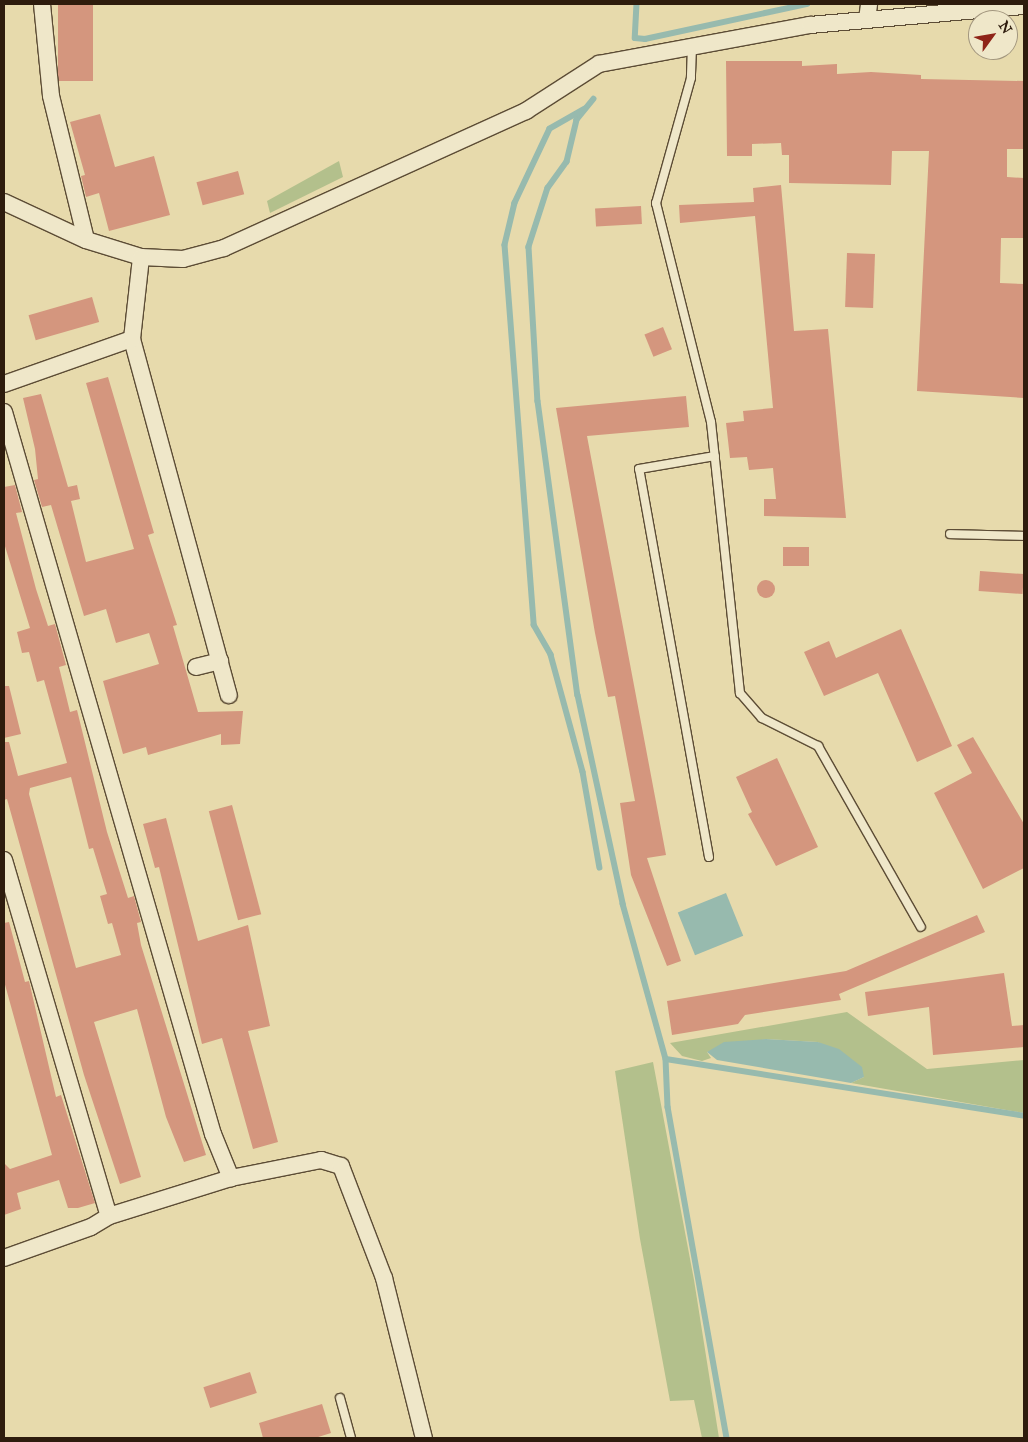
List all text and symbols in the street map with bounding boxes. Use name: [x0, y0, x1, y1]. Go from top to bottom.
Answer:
north arrow: [968, 10, 1018, 60]
text: N: [995, 18, 1016, 37]

